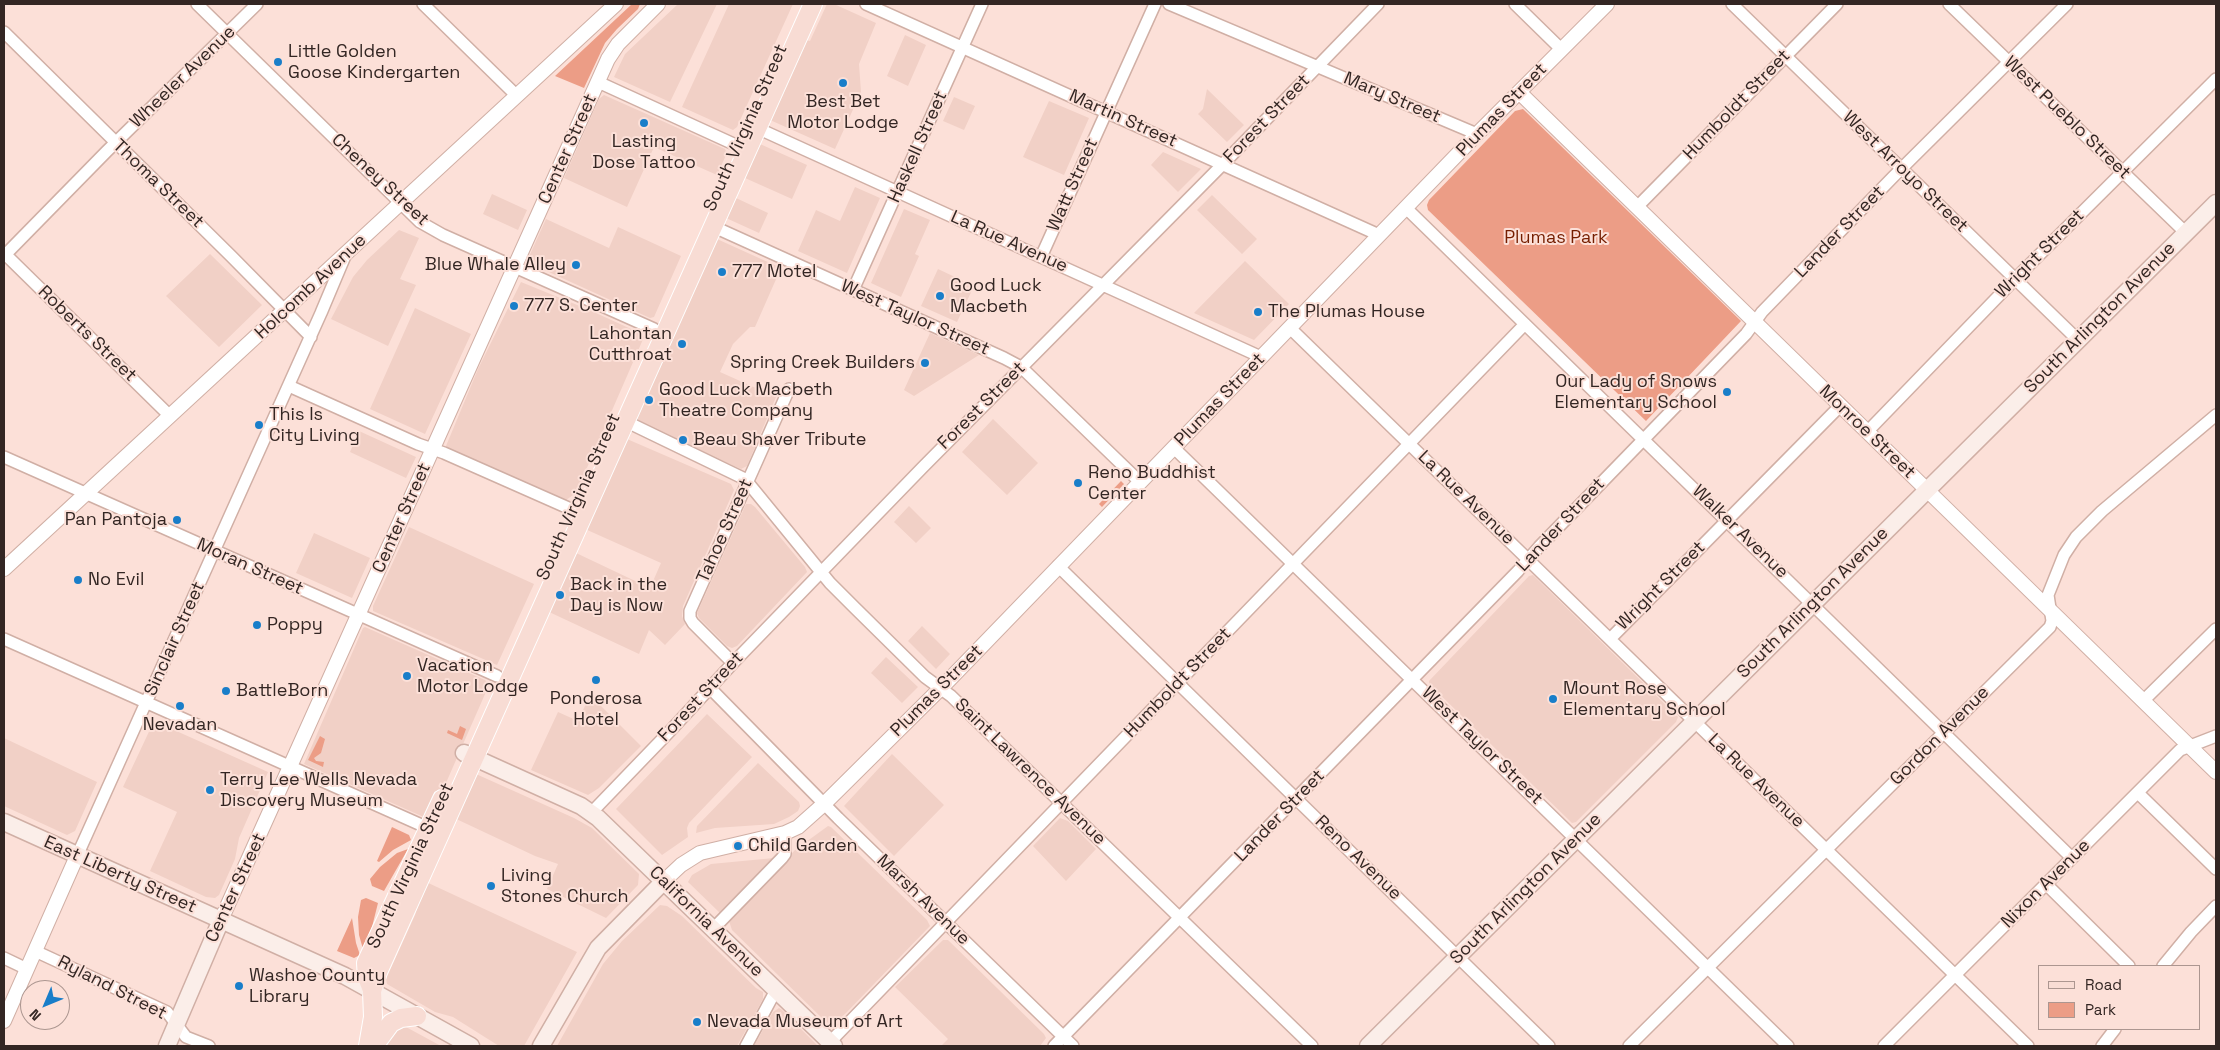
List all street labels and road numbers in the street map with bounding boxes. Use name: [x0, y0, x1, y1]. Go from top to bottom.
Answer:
street label: Wheeler Avenue: [126, 21, 240, 133]
street label: South Virginia Street: [699, 41, 793, 215]
street label: Humboldt Street: [1679, 45, 1795, 165]
street label: West Pueblo Street: [1999, 52, 2135, 184]
street label: Plumas Street: [1452, 59, 1552, 161]
street label: Mary Street: [1340, 68, 1444, 128]
street label: Forest Street: [1219, 70, 1315, 168]
street label: Martin Street: [1066, 86, 1180, 152]
street label: Haskell Street: [884, 88, 952, 206]
street label: Center Street: [534, 91, 602, 207]
street label: West Arroyo Street: [1838, 107, 1972, 237]
street label: Cheney Street: [327, 129, 433, 231]
street label: Thoma Street: [108, 135, 208, 233]
street label: Watt Street: [1043, 135, 1103, 235]
street label: Lander Street: [1791, 181, 1889, 283]
street label: Wright Street: [1991, 205, 2089, 303]
street label: La Rue Avenue: [947, 207, 1071, 277]
street label: Holcomb Avenue: [251, 230, 371, 344]
street label: South Arlington Avenue: [2020, 238, 2180, 398]
street label: West Taylor Street: [837, 276, 993, 360]
street label: Roberts Street: [33, 281, 141, 387]
street label: Plumas Street: [1170, 349, 1270, 451]
street label: Forest Street: [934, 358, 1030, 454]
street label: Monroe Street: [1814, 381, 1920, 483]
street label: South Virginia Street: [532, 410, 626, 584]
street label: La Rue Avenue: [1413, 446, 1519, 550]
street label: Center Street: [368, 460, 436, 576]
street label: Lander Street: [1512, 474, 1610, 576]
street label: Tahoe Street: [692, 476, 758, 586]
street label: Walker Avenue: [1687, 481, 1793, 583]
street label: South Arlington Avenue: [1733, 523, 1893, 683]
street label: Moran Street: [193, 534, 307, 600]
street label: Wright Street: [1612, 537, 1710, 635]
street label: Sinclair Street: [140, 578, 210, 700]
street label: Humboldt Street: [1120, 623, 1236, 743]
street label: Plumas Street: [887, 641, 987, 741]
street label: Forest Street: [654, 648, 748, 746]
street label: Gordon Avenue: [1886, 682, 1994, 790]
street label: West Taylor Street: [1417, 683, 1547, 809]
street label: Saint Lawrence Avenue: [950, 694, 1110, 850]
street label: La Rue Avenue: [1703, 729, 1809, 833]
street label: Lander Street: [1231, 765, 1329, 867]
street label: South Virginia Street: [363, 780, 459, 952]
street label: South Arlington Avenue: [1446, 809, 1606, 969]
street label: Reno Avenue: [1310, 811, 1406, 905]
street label: Center Street: [201, 830, 271, 946]
street label: East Liberty Street: [40, 832, 200, 918]
street label: Nixon Avenue: [1997, 835, 2095, 933]
street label: Marsh Avenue: [872, 850, 974, 950]
street label: California Avenue: [644, 862, 768, 982]
street label: Ryland Street: [54, 951, 170, 1025]

